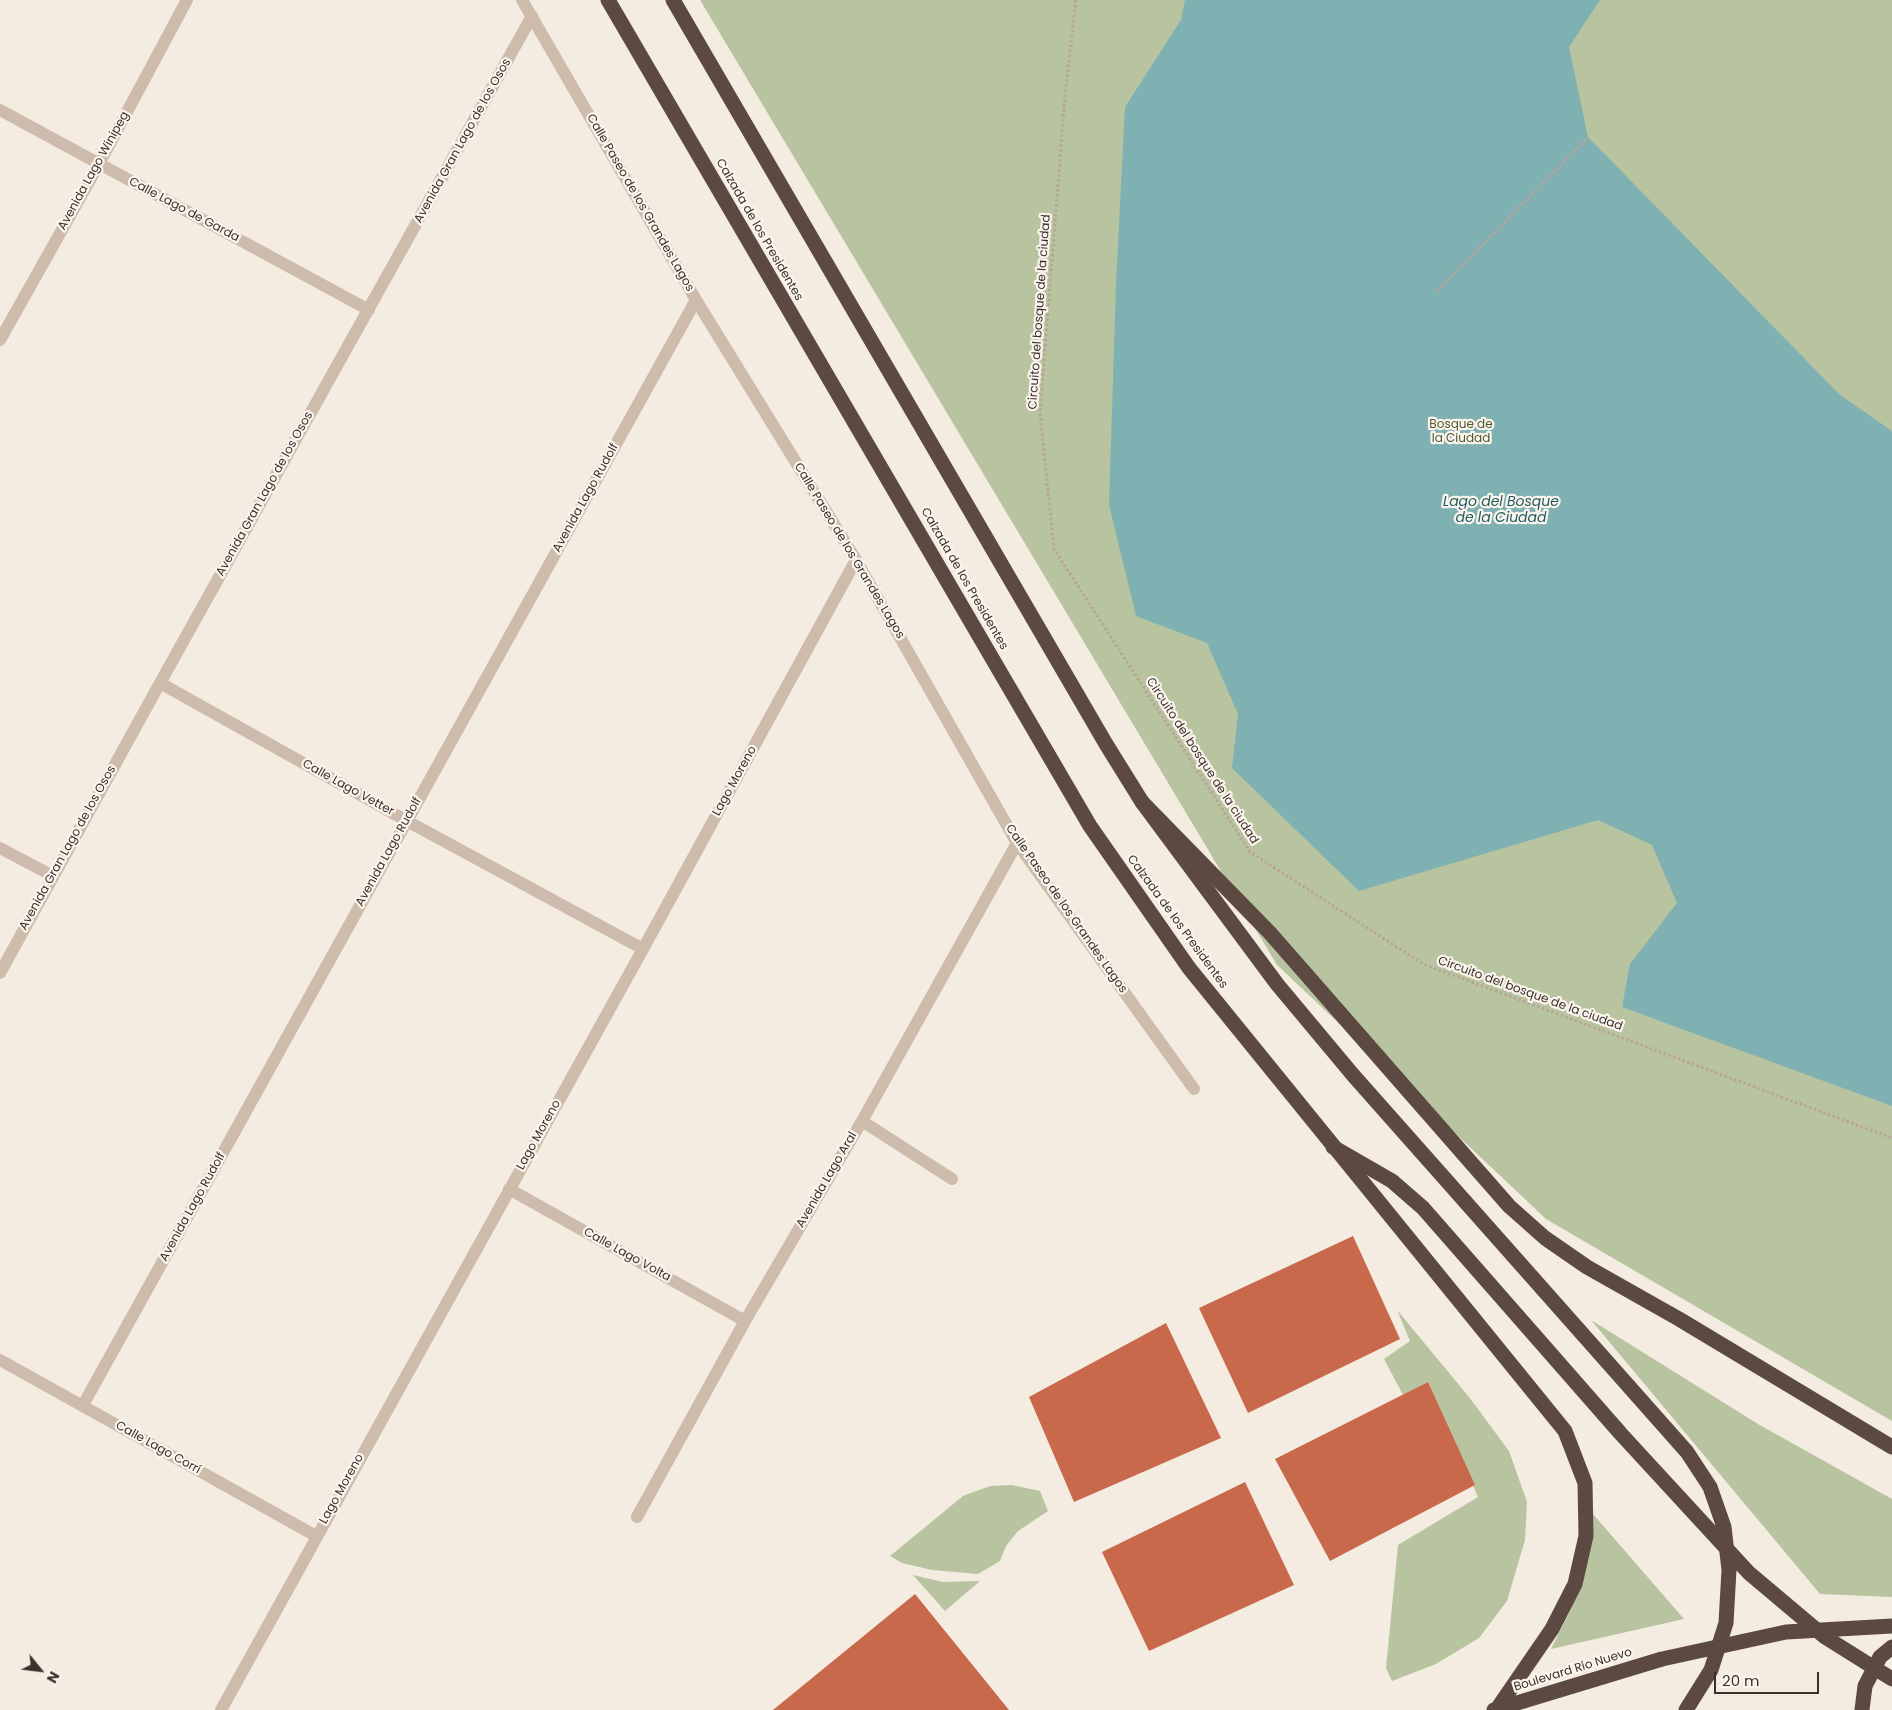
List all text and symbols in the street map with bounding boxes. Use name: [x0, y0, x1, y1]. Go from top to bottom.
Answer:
street label: Avenida Gran Lago de los Osos: [412, 56, 514, 226]
street label: Avenida Lago Winipeg: [55, 109, 133, 233]
street label: Calle Paseo de los Grandes Lagos: [583, 112, 697, 294]
street label: Calzada de los Presidentes: [712, 156, 806, 304]
street label: Calle Lago de Garda: [126, 175, 242, 245]
street label: Circuito del bosque de la ciudad: [1026, 214, 1054, 410]
street label: Avenida Gran Lago de los Osos: [214, 409, 316, 579]
park label: Bosque de la Ciudad: [1429, 418, 1493, 446]
street label: Avenida Lago Rudolf: [550, 441, 622, 555]
street label: Calle Paseo de los Grandes Lagos: [791, 461, 907, 641]
water label: Lago del Bosque de la Ciudad: [1443, 494, 1559, 526]
street label: Calzada de los Presidentes: [917, 505, 1011, 653]
street label: Circuito del bosque de la ciudad: [1143, 675, 1261, 847]
street label: Lago Moreno: [710, 744, 760, 818]
street label: Calle Lago Vetter: [300, 757, 396, 819]
street label: Avenida Gran Lago de los Osos: [17, 763, 119, 933]
street label: Avenida Lago Rudolf: [353, 795, 425, 909]
street label: Calle Paseo de los Grandes Lagos: [1002, 822, 1130, 996]
street label: Calzada de los Presidentes: [1124, 852, 1230, 992]
street label: Circuito del bosque de la ciudad: [1436, 954, 1624, 1034]
street label: Lago Moreno: [514, 1098, 564, 1172]
street label: Avenida Lago Aral: [794, 1130, 860, 1230]
street label: Avenida Lago Rudolf: [157, 1150, 229, 1264]
street label: Calle Lago Volta: [581, 1225, 673, 1285]
street label: Calle Lago Corrí: [113, 1419, 203, 1477]
street label: Lago Moreno: [317, 1452, 367, 1526]
north arrow: [15, 1645, 65, 1695]
street label: Boulevard Río Nuevo: [1512, 1645, 1634, 1695]
scale bar: [1717, 1662, 1822, 1694]
text: N: [42, 1668, 64, 1687]
text: 20 m: [1722, 1670, 1760, 1691]

